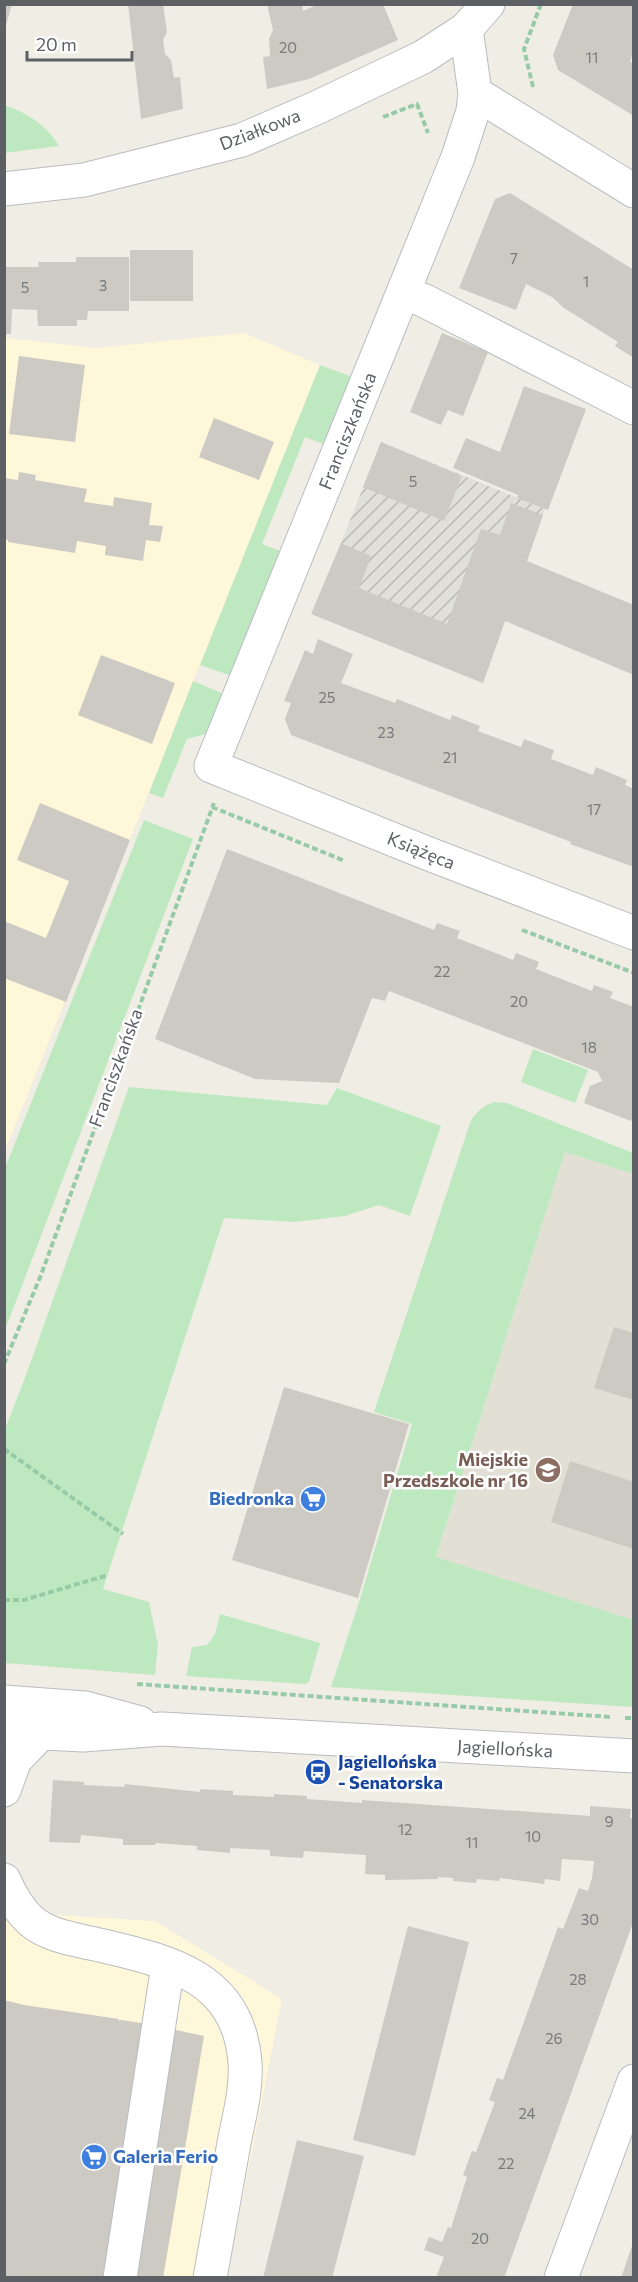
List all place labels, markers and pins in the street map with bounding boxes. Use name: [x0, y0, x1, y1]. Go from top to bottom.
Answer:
place label: Miejskie Przedszkole nr 16: [383, 1448, 528, 1491]
school or university icon: Miejskie Przedszkole nr 16: [533, 1455, 563, 1485]
supermarket icon: Biedronka: [298, 1484, 328, 1514]
place label: Biedronka: [209, 1487, 294, 1509]
place label: Jagiellońska - Senatorska: [338, 1750, 443, 1793]
bus stop icon: Jagiellońska - Senatorska: [303, 1757, 333, 1787]
supermarket icon: Galeria Ferio: [79, 2142, 109, 2172]
place label: Galeria Ferio: [113, 2145, 218, 2167]

